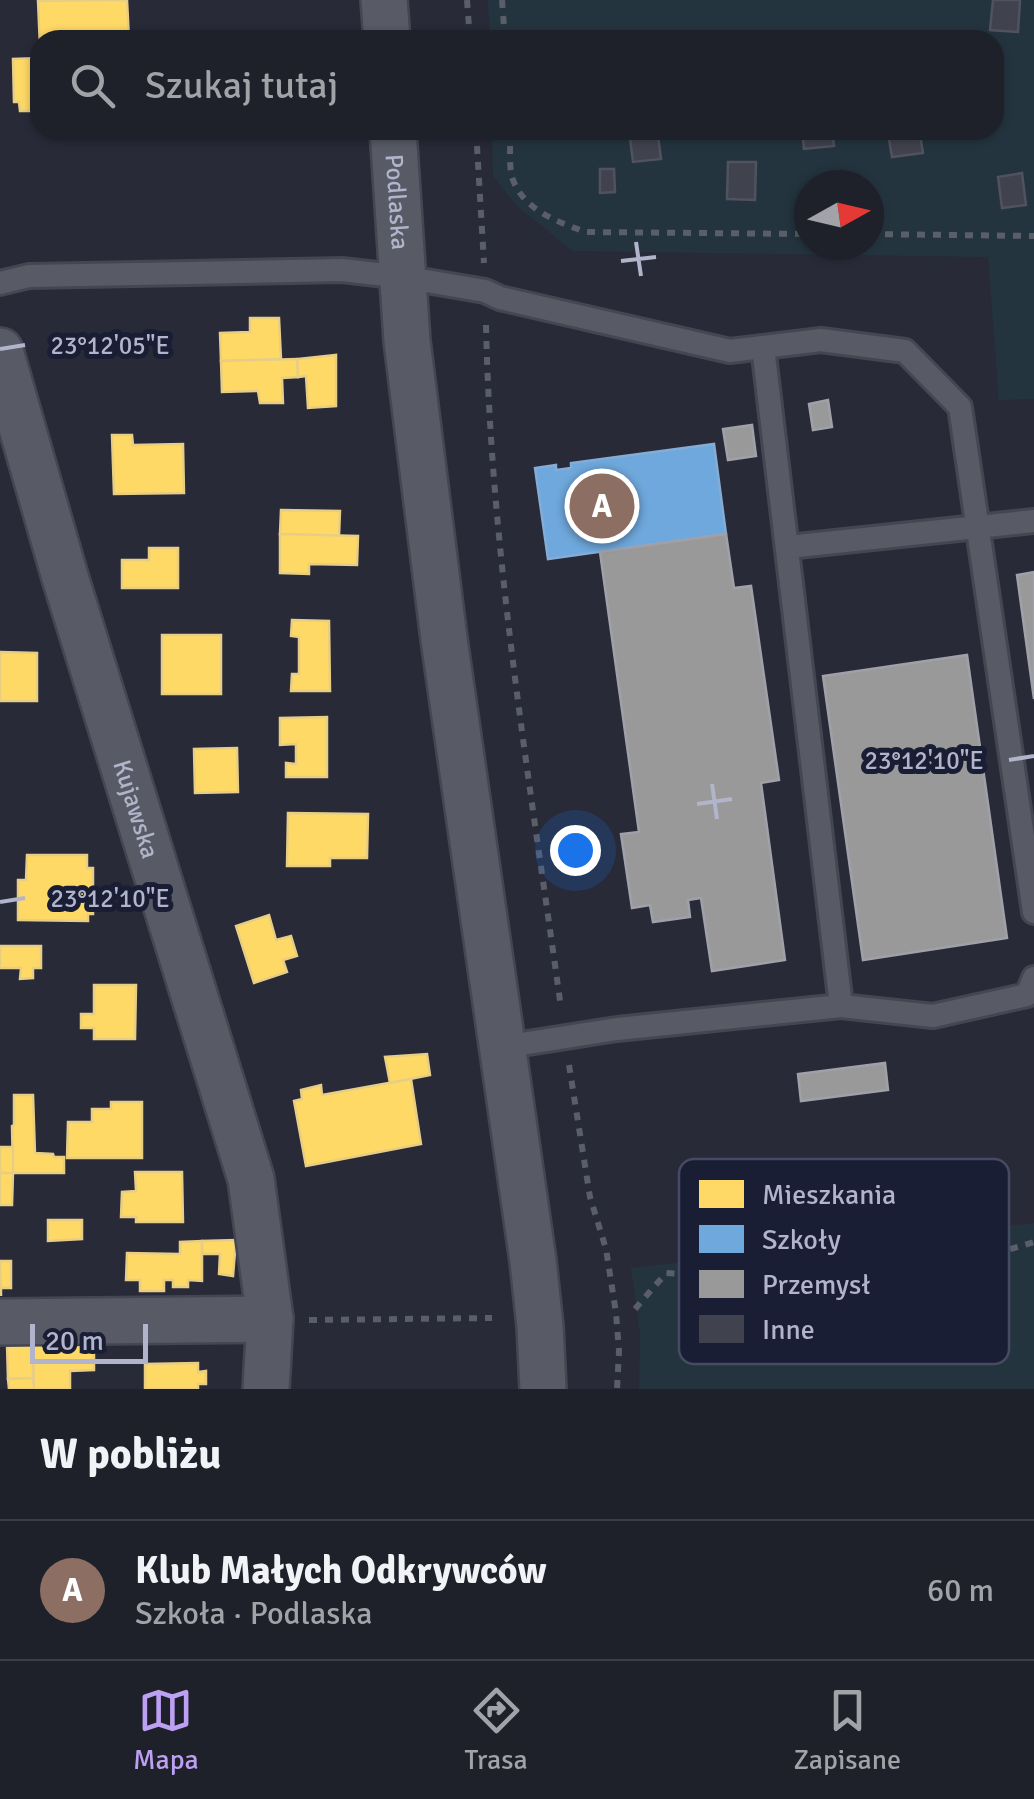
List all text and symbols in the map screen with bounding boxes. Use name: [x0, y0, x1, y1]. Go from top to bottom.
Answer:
search box: [30, 30, 1004, 140]
icon: search: [65, 58, 120, 113]
text: Szukaj tutaj: [145, 62, 338, 109]
street label: Podlaska: [379, 153, 416, 251]
north arrow: [794, 170, 884, 260]
text: 23°12'05"E: [50, 330, 170, 361]
pin: A: [570, 468, 634, 544]
text: 23°12'10"E: [864, 745, 984, 776]
street label: Kujawska: [106, 756, 166, 862]
your location: [550, 825, 601, 876]
text: 23°12'10"E: [50, 883, 170, 914]
legend: [679, 1159, 1009, 1364]
text: Mieszkania: [762, 1178, 896, 1212]
text: Szkoły: [762, 1223, 841, 1257]
text: Przemysł: [762, 1268, 871, 1302]
text: Inne: [762, 1313, 815, 1347]
scale bar: [30, 1319, 148, 1364]
text: 20 m: [45, 1324, 104, 1358]
text: W pobliżu: [40, 1429, 221, 1480]
text: Klub Małych Odkrywców: [135, 1547, 546, 1594]
text: A: [62, 1571, 83, 1610]
text: 60 m: [927, 1571, 994, 1610]
text: Szkoła · Podlaska: [135, 1594, 372, 1633]
tab: Mapa: [133, 1683, 199, 1777]
tab: Trasa: [464, 1683, 528, 1777]
tab: Zapisane: [793, 1683, 901, 1777]

